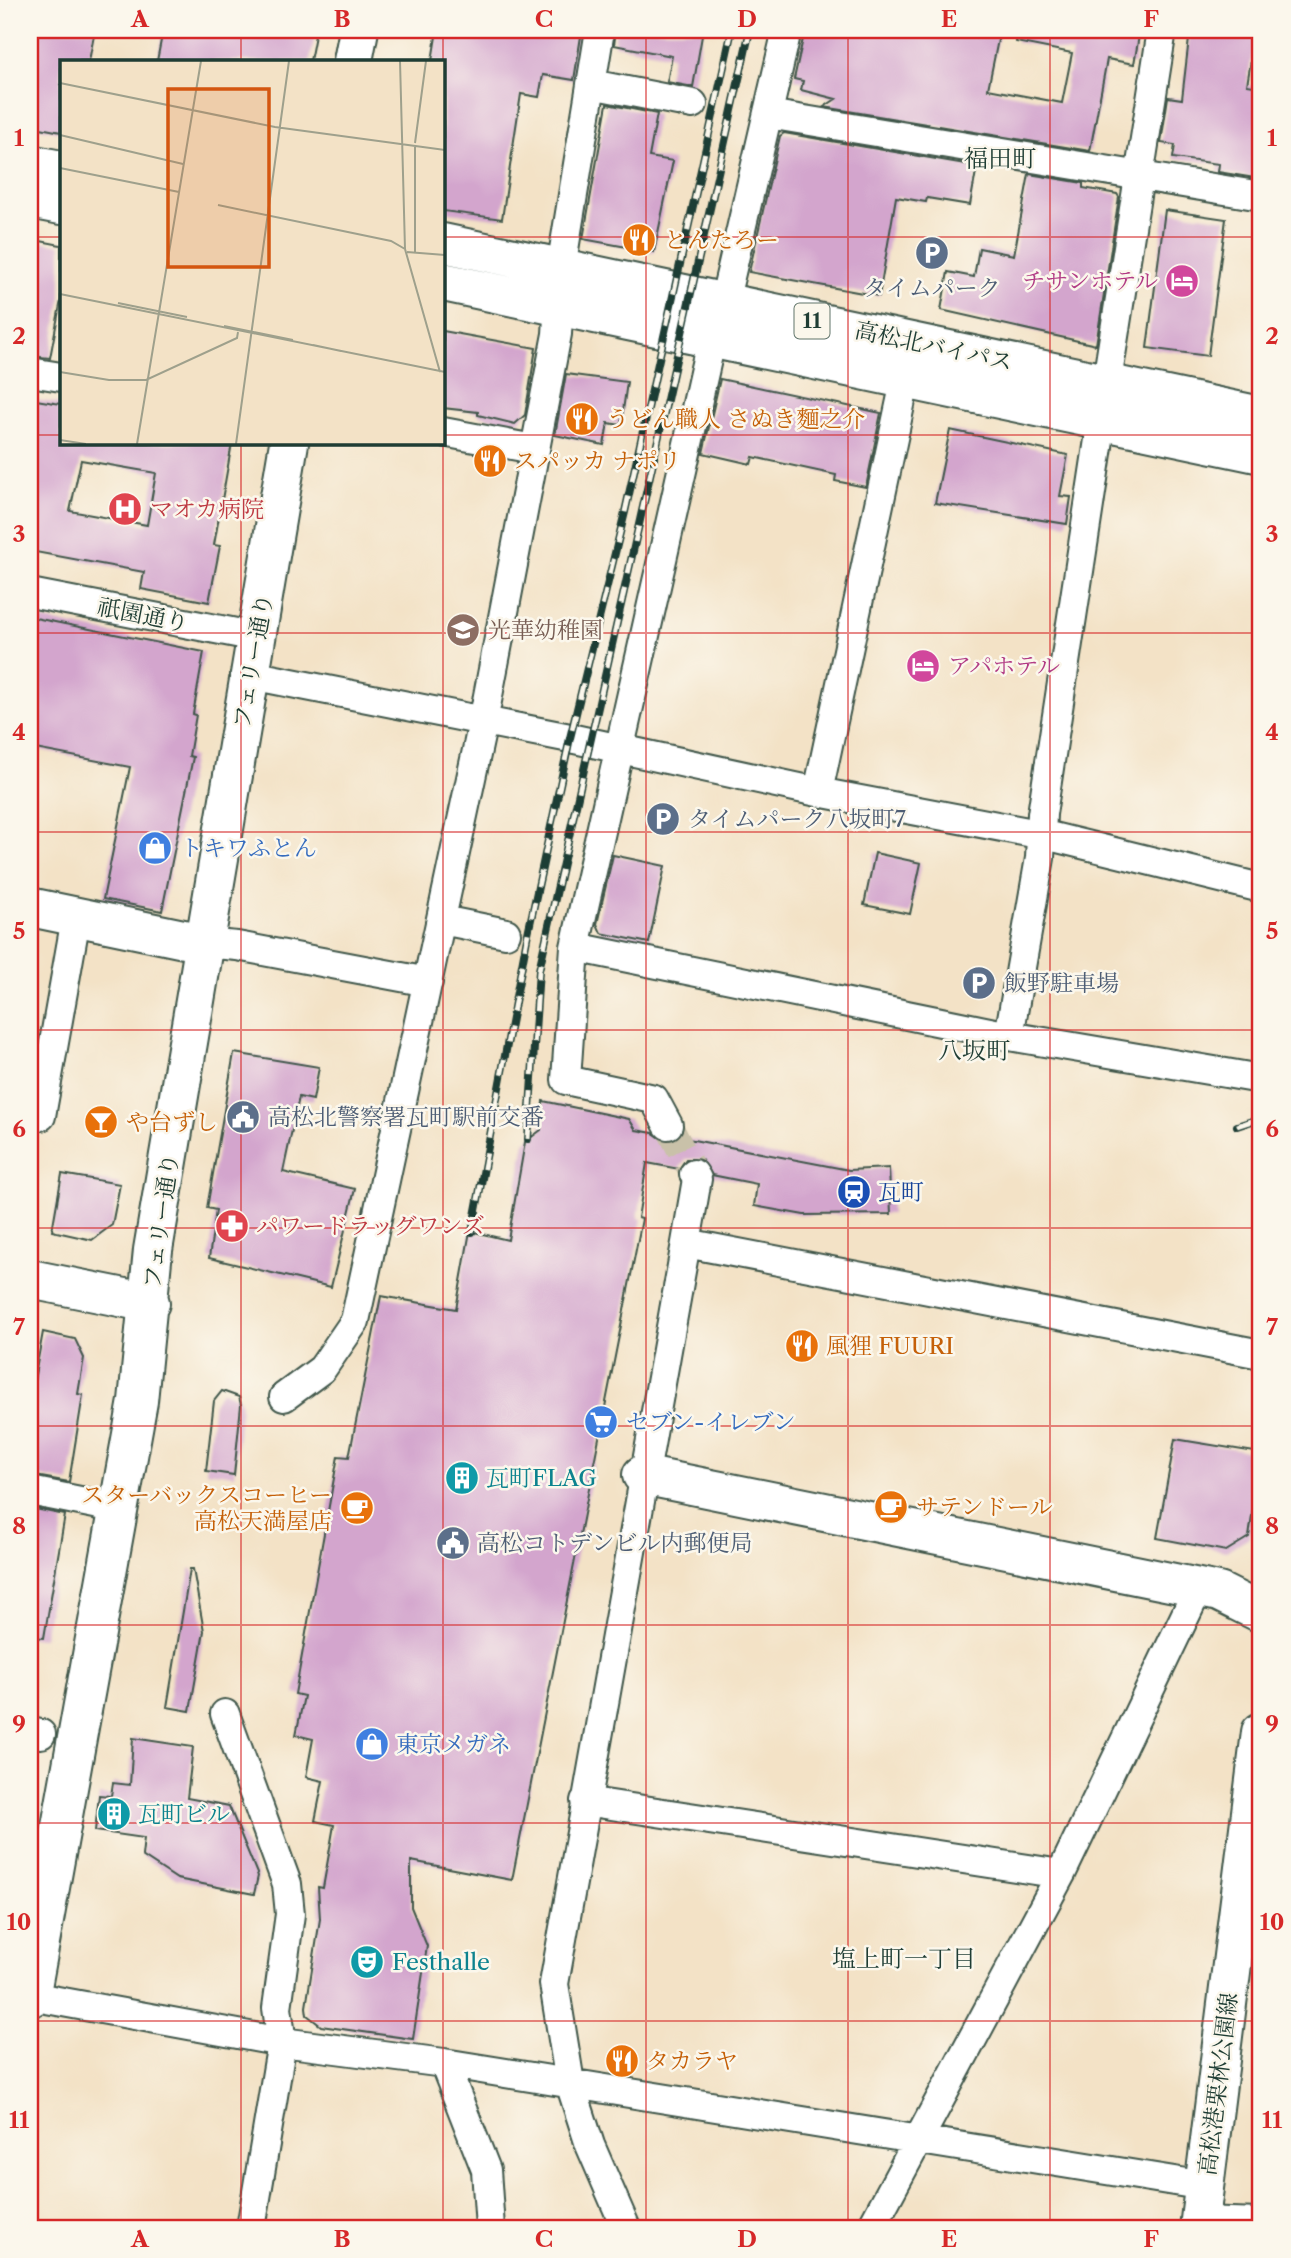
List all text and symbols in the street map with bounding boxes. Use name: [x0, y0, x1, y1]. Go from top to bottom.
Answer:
text: A: [130, 5, 150, 33]
text: B: [333, 5, 351, 33]
text: C: [535, 5, 553, 33]
text: D: [737, 5, 757, 33]
text: E: [941, 5, 957, 33]
text: F: [1143, 5, 1159, 33]
inset map: [60, 60, 444, 444]
text: 1: [14, 124, 25, 152]
text: 1: [1267, 124, 1278, 152]
district label: 福田町: [964, 144, 1036, 173]
restaurant icon: とんたろー: [620, 221, 658, 259]
place label: とんたろー: [664, 226, 779, 254]
parking icon: タイムパーク: [913, 234, 951, 272]
hotel icon: チサンホテル: [1163, 262, 1201, 300]
place label: チサンホテル: [1022, 267, 1158, 295]
place label: タイムパーク: [863, 274, 1001, 302]
road number: 11: [794, 304, 830, 338]
street label: 高松北バイパス: [853, 316, 1015, 376]
text: 2: [12, 322, 26, 350]
text: 2: [1265, 322, 1279, 350]
restaurant icon: うどん職人 さぬき麵之介: [563, 400, 601, 438]
place label: うどん職人 さぬき麵之介: [606, 405, 865, 433]
restaurant icon: スパッカ ナポリ: [471, 442, 509, 480]
place label: スパッカ ナポリ: [514, 447, 681, 475]
hospital icon: マオカ病院: [106, 490, 144, 528]
place label: マオカ病院: [150, 495, 264, 523]
text: 3: [13, 520, 26, 548]
text: 3: [1266, 520, 1279, 548]
street label: フェリー通り: [227, 591, 279, 731]
street label: 祇園通り: [95, 592, 191, 638]
school or university icon: 光華幼稚園: [444, 611, 482, 649]
place label: 光華幼稚園: [488, 616, 603, 644]
hotel icon: アパホテル: [904, 647, 942, 685]
place label: アパホテル: [948, 652, 1060, 680]
text: 4: [12, 718, 26, 746]
text: 4: [1265, 718, 1279, 746]
parking icon: タイムパーク八坂町7: [644, 800, 682, 838]
place label: タイムパーク八坂町7: [688, 805, 907, 833]
shop icon: トキワふとん: [136, 829, 174, 867]
place label: トキワふとん: [180, 834, 317, 862]
text: 5: [13, 917, 25, 945]
text: 5: [1266, 917, 1278, 945]
parking icon: 飯野駐車場: [960, 964, 998, 1002]
place label: 飯野駐車場: [1004, 969, 1119, 997]
district label: 八坂町: [938, 1036, 1010, 1065]
public building icon: 高松北警察署瓦町駅前交番: [224, 1098, 262, 1136]
bar icon: や台ずし: [82, 1103, 120, 1141]
place label: 高松北警察署瓦町駅前交番: [268, 1103, 544, 1131]
place label: や台ずし: [126, 1108, 218, 1136]
text: 6: [12, 1115, 26, 1143]
text: 6: [1265, 1115, 1279, 1143]
street label: フェリー通り: [138, 1151, 184, 1291]
station icon: 瓦町: [835, 1173, 873, 1211]
place label: 瓦町: [878, 1178, 924, 1206]
pharmacy icon: パワードラッグワンズ: [213, 1207, 251, 1245]
place label: パワードラッグワンズ: [256, 1212, 485, 1240]
text: 7: [13, 1313, 25, 1341]
text: 7: [1266, 1313, 1278, 1341]
restaurant icon: 風狸 FUURI: [783, 1327, 821, 1365]
place label: 風狸 FUURI: [826, 1332, 954, 1360]
supermarket icon: セブン-イレブン: [582, 1403, 620, 1441]
place label: セブン-イレブン: [626, 1408, 796, 1436]
building icon: 瓦町FLAG: [443, 1459, 481, 1497]
place label: 瓦町FLAG: [486, 1464, 597, 1492]
place label: スターバックスコーヒー 高松天満屋店: [81, 1481, 332, 1535]
cafe icon: サテンドール: [872, 1488, 910, 1526]
cafe icon: スターバックスコーヒー 高松天満屋店: [338, 1489, 376, 1527]
place label: サテンドール: [916, 1493, 1052, 1521]
text: 8: [12, 1512, 26, 1540]
text: 8: [1265, 1512, 1279, 1540]
public building icon: 高松コトデンビル内郵便局: [434, 1524, 472, 1562]
place label: 高松コトデンビル内郵便局: [477, 1529, 753, 1557]
text: 9: [12, 1710, 26, 1738]
text: 9: [1265, 1710, 1279, 1738]
shop icon: 東京メガネ: [353, 1725, 391, 1763]
place label: 東京メガネ: [396, 1730, 511, 1758]
building icon: 瓦町ビル: [95, 1795, 133, 1833]
place label: 瓦町ビル: [138, 1800, 230, 1828]
text: 10: [7, 1908, 31, 1936]
text: 10: [1260, 1908, 1284, 1936]
theatre icon: Festhalle: [348, 1943, 386, 1981]
district label: 塩上町一丁目: [832, 1944, 976, 1973]
place label: Festhalle: [392, 1948, 490, 1976]
street label: 高松港栗林公園線: [1193, 1991, 1243, 2177]
restaurant icon: タカラヤ: [603, 2042, 641, 2080]
place label: タカラヤ: [646, 2047, 738, 2075]
text: 11: [9, 2106, 30, 2134]
text: 11: [1262, 2106, 1283, 2134]
text: A: [130, 2225, 150, 2253]
text: B: [333, 2225, 351, 2253]
text: C: [535, 2225, 553, 2253]
text: D: [737, 2225, 757, 2253]
text: E: [941, 2225, 957, 2253]
text: F: [1143, 2225, 1159, 2253]

